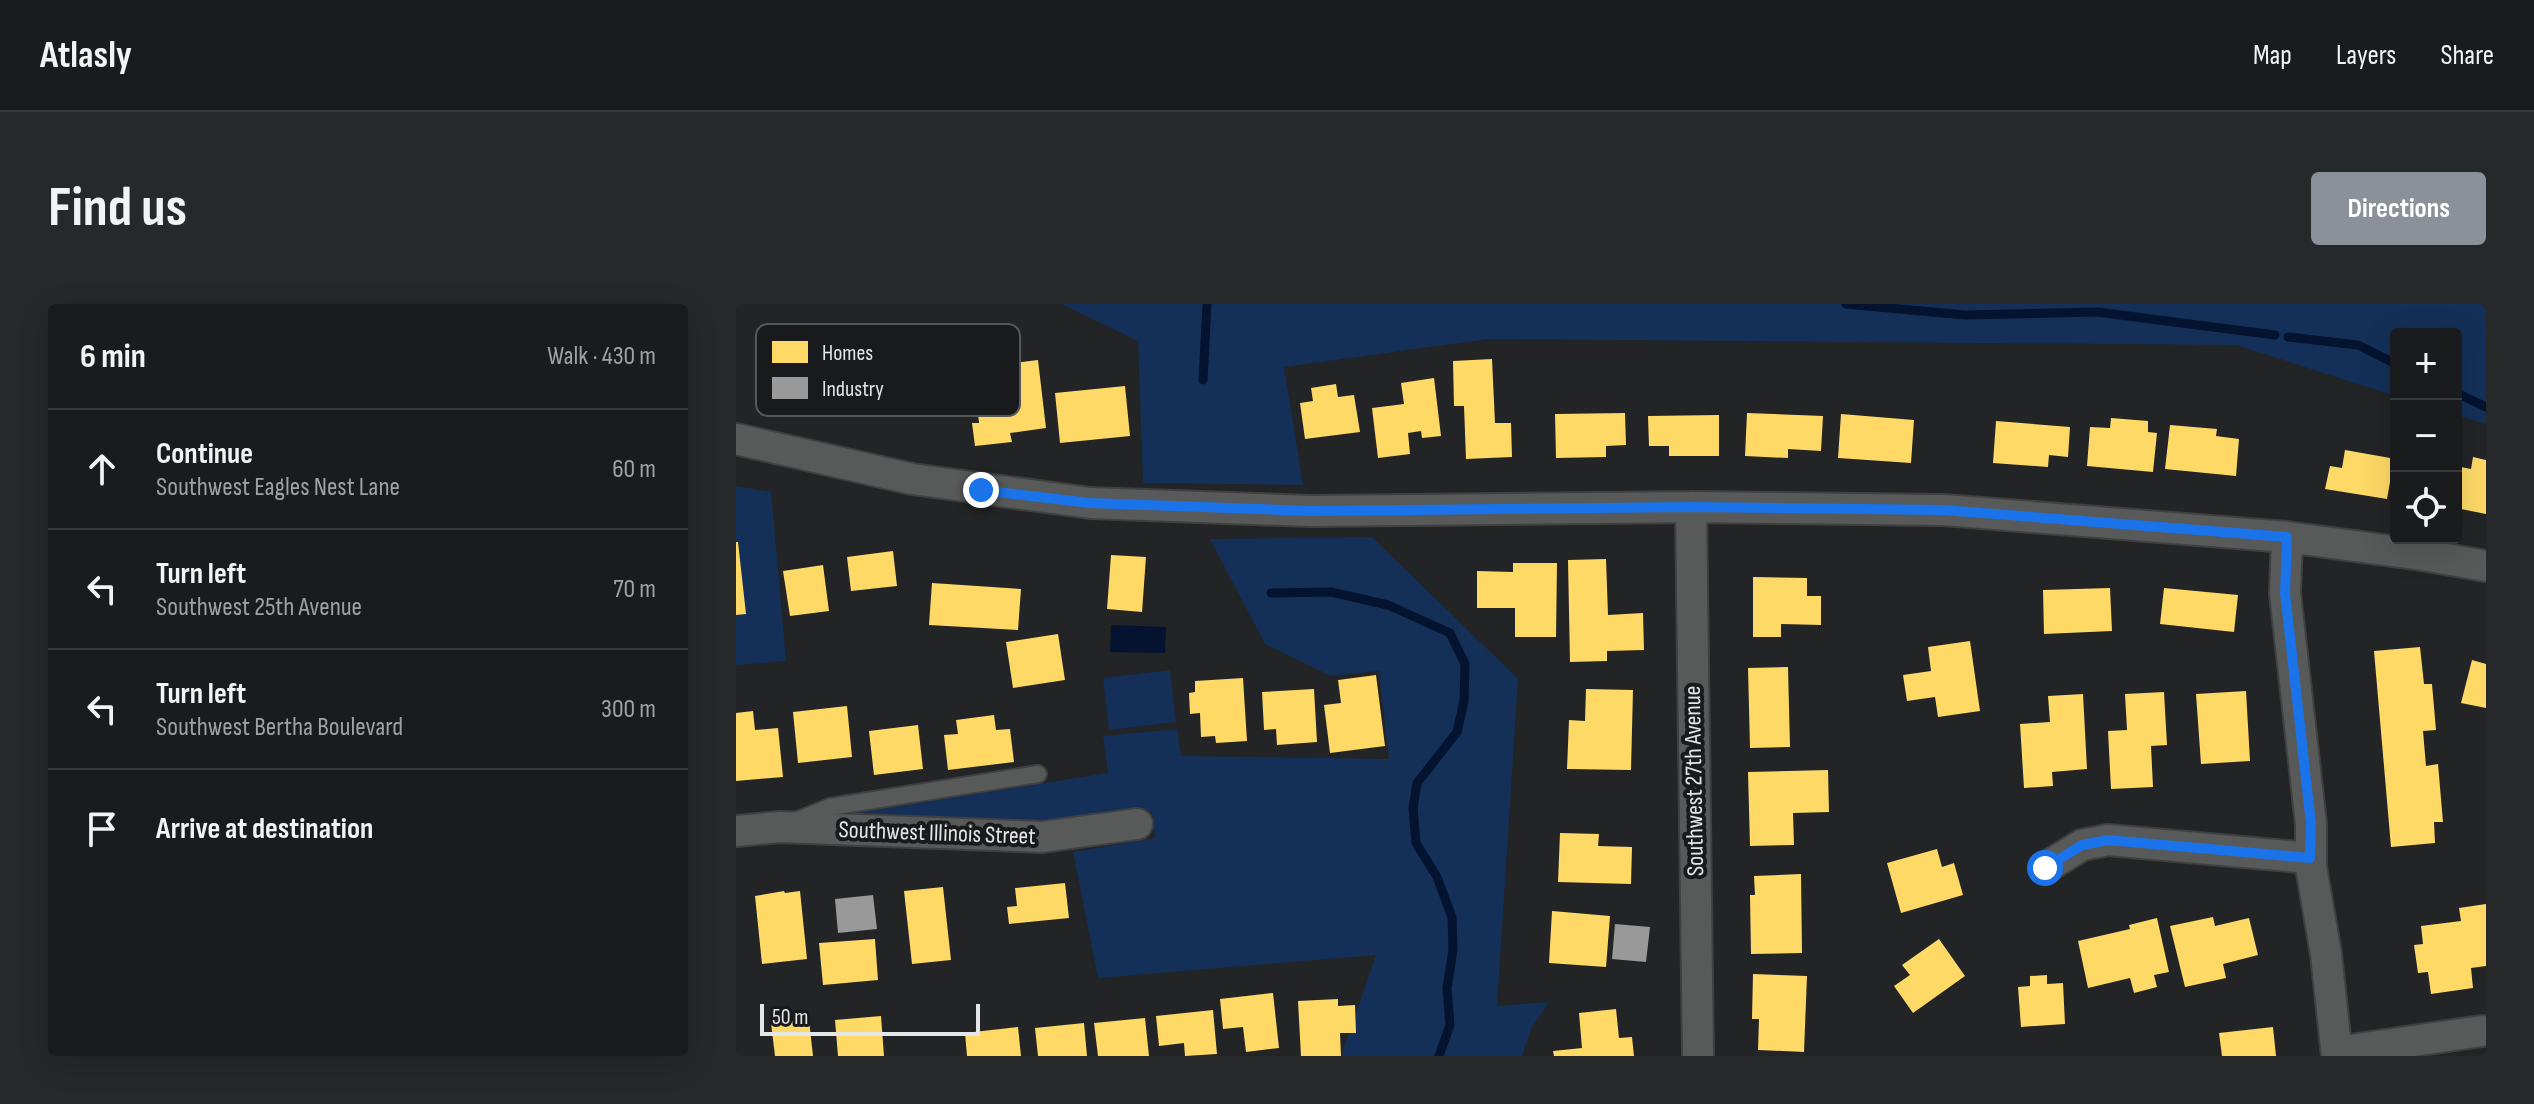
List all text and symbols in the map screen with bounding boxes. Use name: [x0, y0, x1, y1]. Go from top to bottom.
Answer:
text: Atlasly: [40, 33, 132, 78]
text: Map: [2253, 39, 2292, 72]
text: Layers: [2336, 39, 2396, 72]
text: Share: [2440, 39, 2494, 72]
button: Directions: [2311, 172, 2486, 245]
text: Find us: [48, 175, 187, 242]
legend: [756, 324, 1020, 416]
map controls: [2390, 328, 2462, 544]
button: +: [2390, 328, 2462, 400]
text: 6 min: [80, 336, 146, 377]
text: Homes: [822, 340, 873, 367]
text: Walk · 430 m: [547, 341, 656, 372]
text: Industry: [822, 376, 884, 403]
button: −: [2390, 400, 2462, 472]
text: Continue: [156, 436, 253, 472]
icon: ahead: [80, 447, 124, 491]
text: 60 m: [612, 454, 656, 485]
text: Southwest Eagles Nest Lane: [156, 472, 400, 503]
route end: [963, 472, 999, 508]
button: locate: [2390, 472, 2462, 544]
text: Turn left: [156, 556, 246, 592]
icon: left: [80, 567, 124, 611]
text: 70 m: [613, 574, 656, 605]
text: Southwest 25th Avenue: [156, 592, 362, 623]
text: Turn left: [156, 676, 246, 712]
street label: Southwest 27th Avenue: [1678, 686, 1710, 876]
icon: left: [80, 687, 124, 731]
text: 300 m: [601, 694, 656, 725]
text: Southwest Bertha Boulevard: [156, 712, 403, 743]
icon: arrive: [80, 807, 124, 851]
text: Arrive at destination: [156, 811, 373, 847]
street label: Southwest Illinois Street: [838, 815, 1036, 851]
route start: [2027, 850, 2063, 886]
scale bar: [760, 1000, 980, 1036]
text: 50 m: [772, 1004, 808, 1031]

